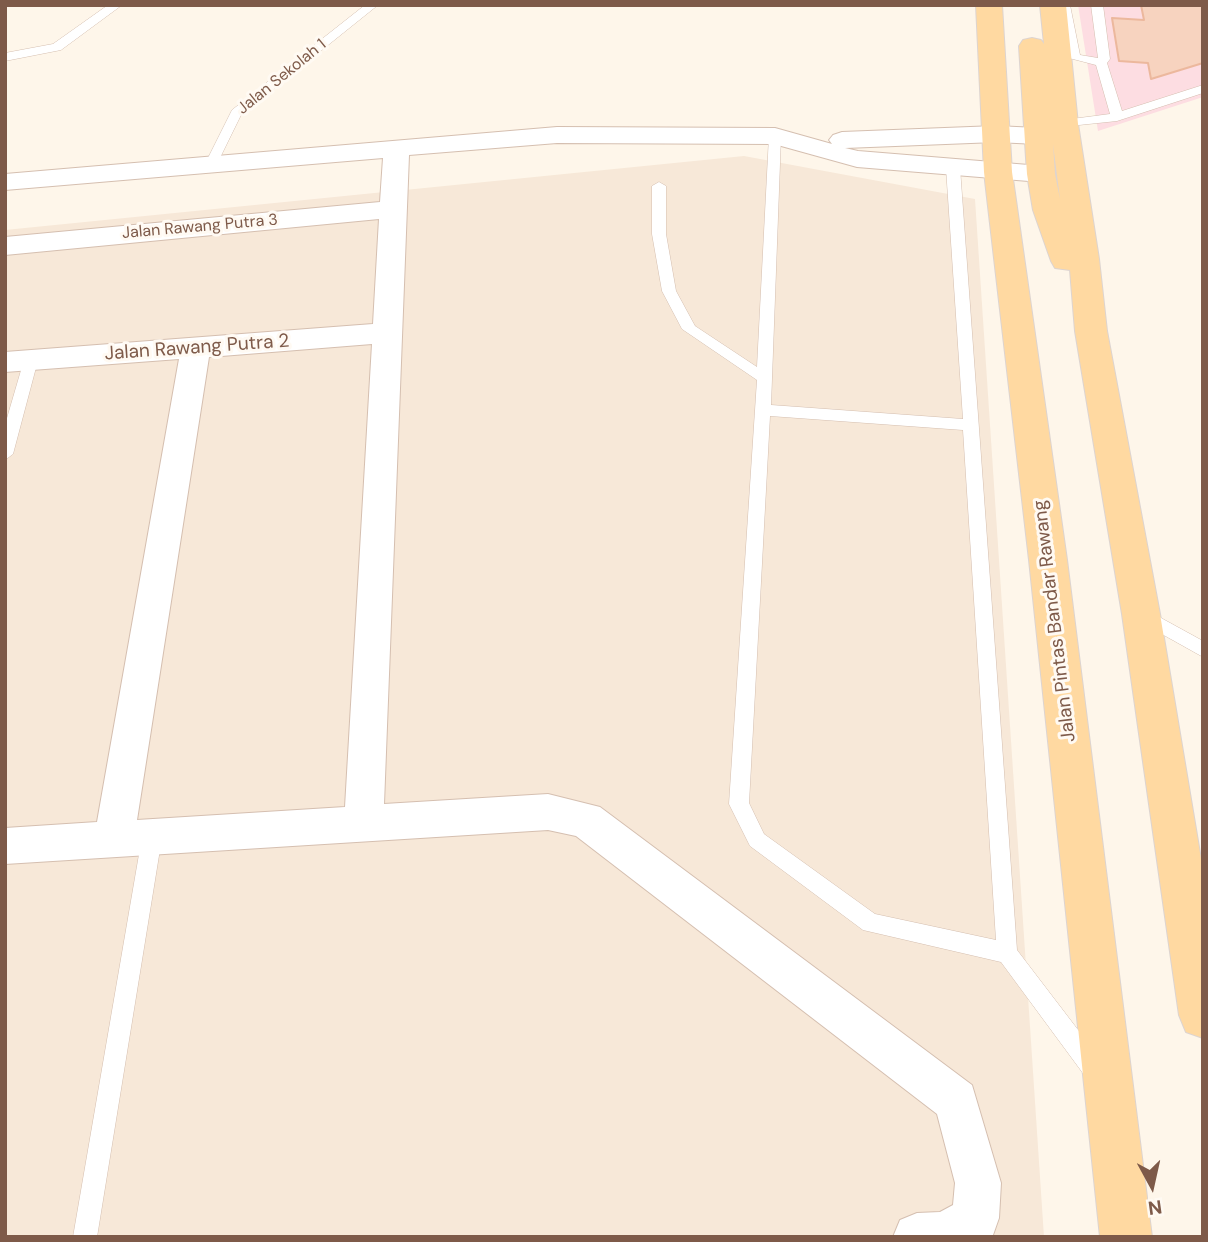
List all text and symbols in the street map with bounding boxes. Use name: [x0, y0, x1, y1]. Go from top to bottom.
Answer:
street label: Jalan Sekolah 1: [234, 35, 330, 119]
street label: Jalan Rawang Putra 3: [121, 211, 279, 243]
street label: Jalan Rawang Putra 2: [104, 330, 290, 366]
street label: Jalan Pintas Bandar Rawang: [1029, 499, 1081, 743]
north arrow: [1117, 1151, 1187, 1221]
text: N: [1146, 1194, 1164, 1221]

